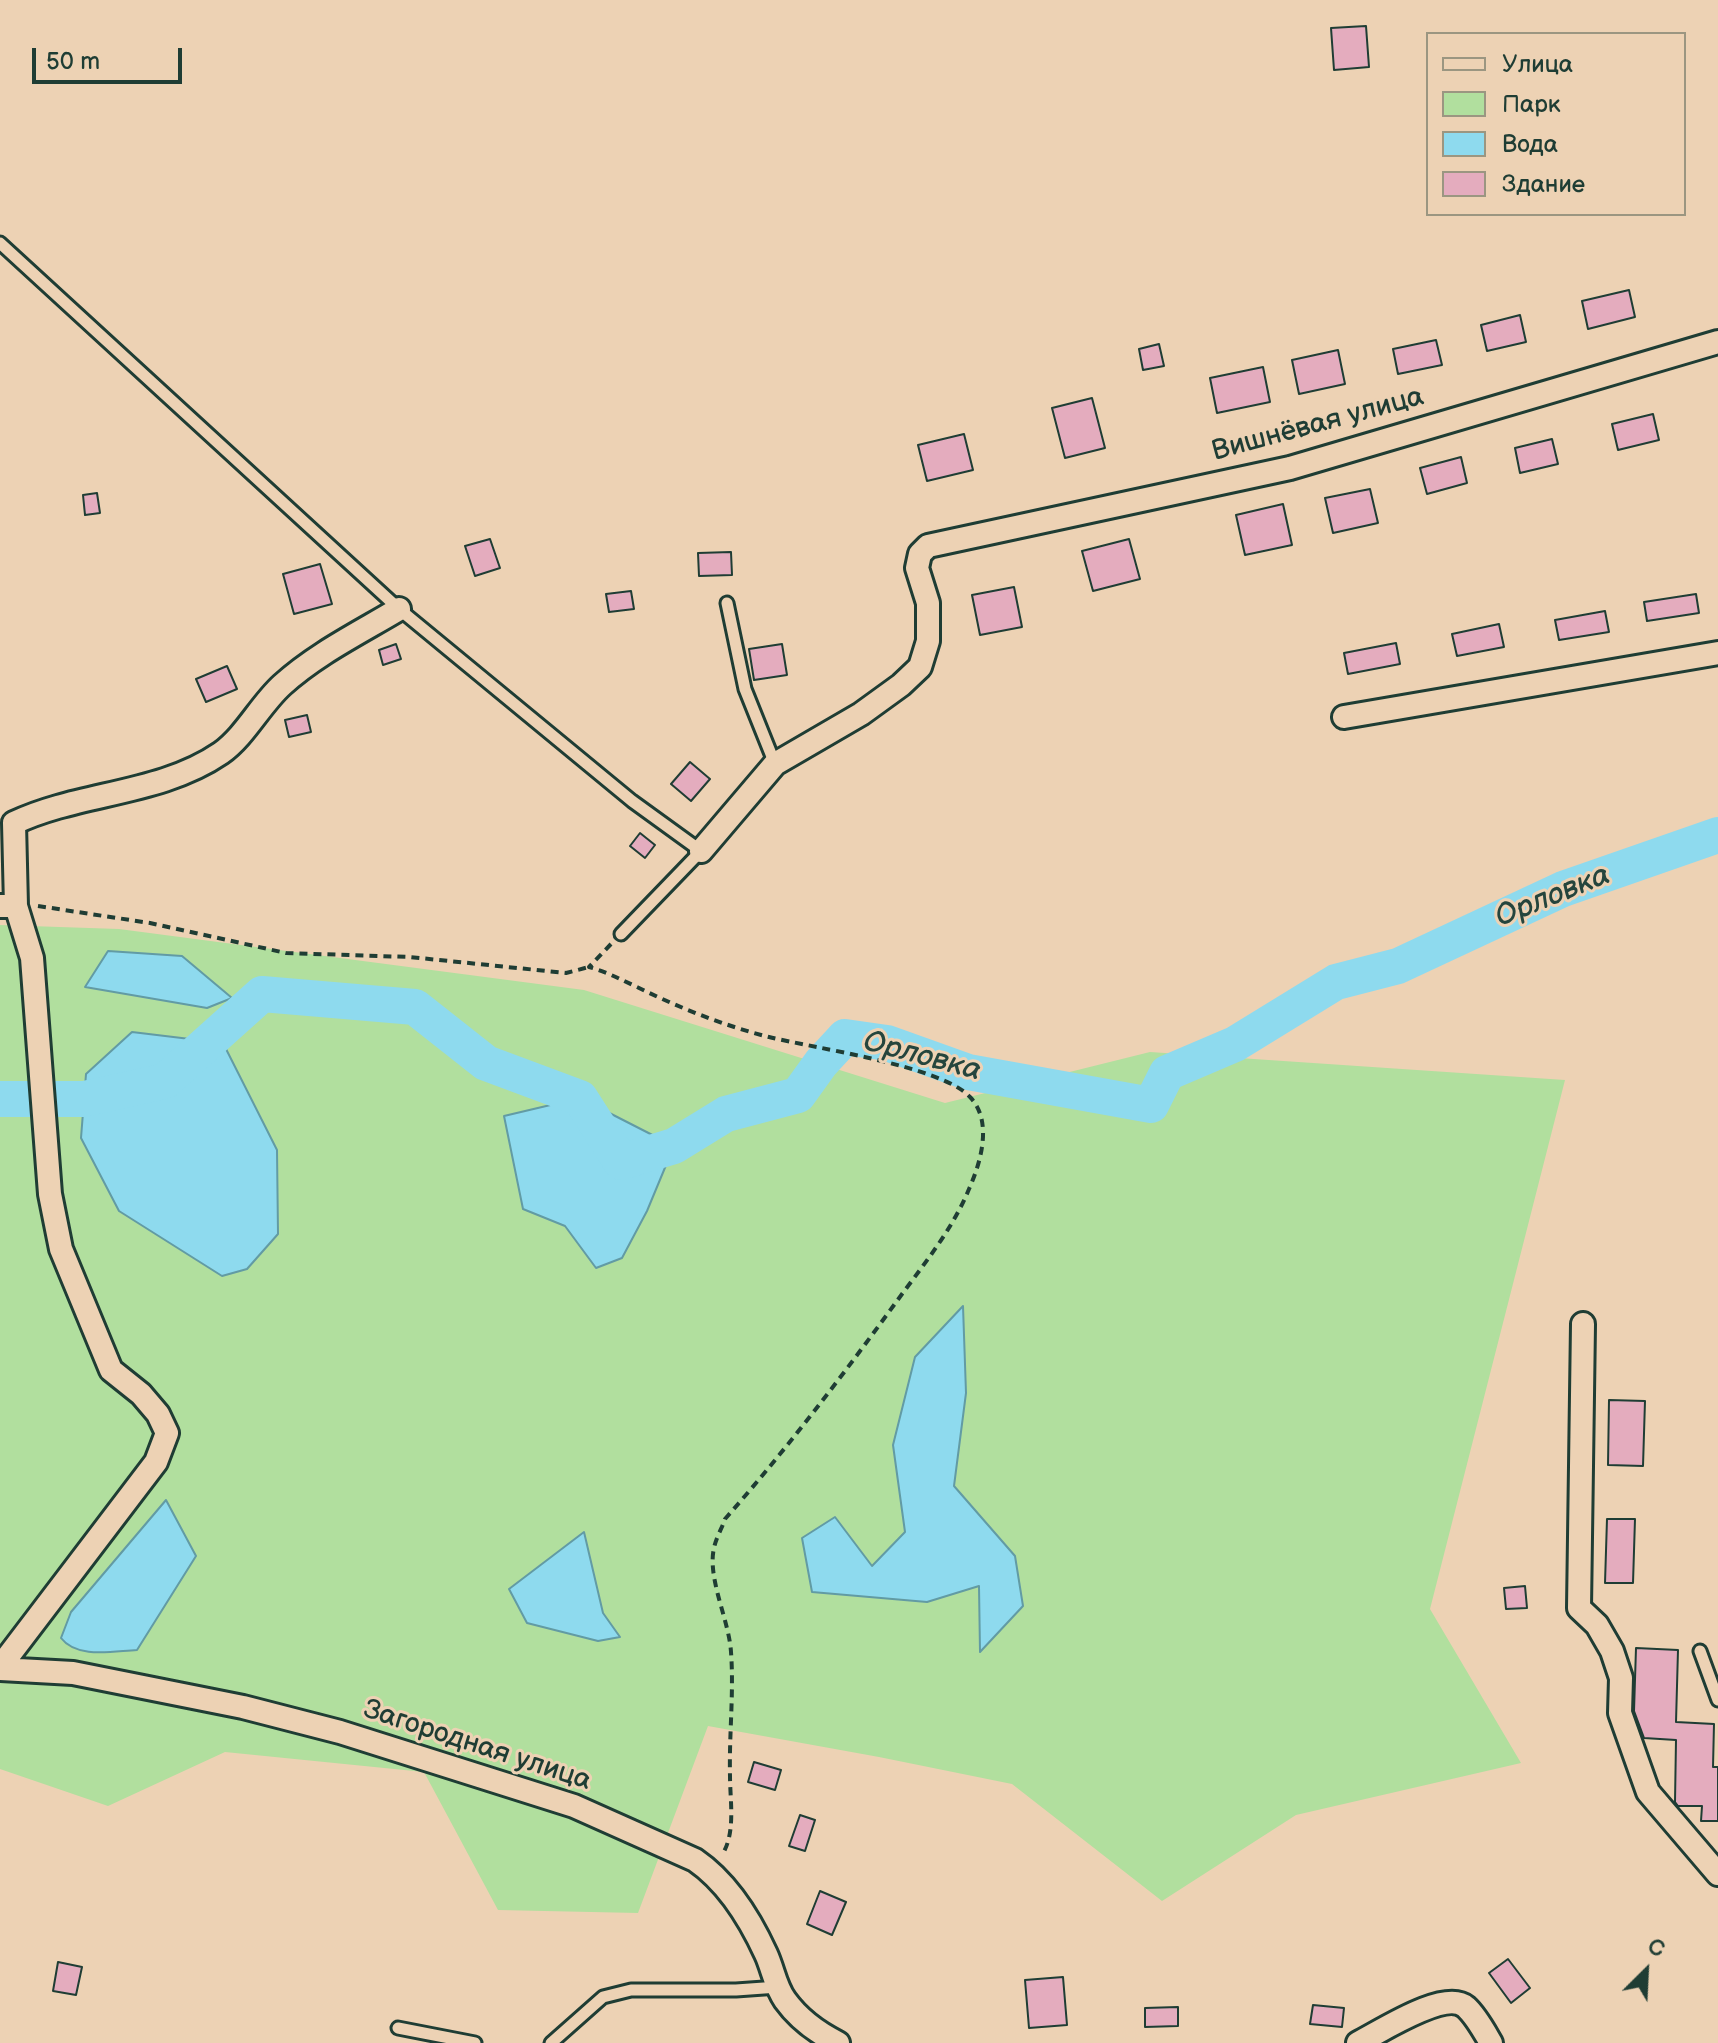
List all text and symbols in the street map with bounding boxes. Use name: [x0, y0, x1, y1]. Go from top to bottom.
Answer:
scale bar: [36, 32, 186, 82]
legend: [1426, 32, 1686, 216]
text: 50 m: [46, 47, 100, 76]
text: Улица: [1502, 50, 1573, 79]
text: Парк: [1502, 90, 1560, 119]
text: Вода: [1502, 130, 1558, 159]
text: Здание: [1502, 170, 1585, 199]
street label: Вишнёвая улица: [1208, 381, 1428, 469]
water label: Орловка: [1490, 858, 1616, 936]
water label: Орловка: [859, 1024, 985, 1090]
street label: Загородная улица: [359, 1693, 595, 1799]
north arrow: [1606, 1931, 1686, 2011]
text: С: [1643, 1933, 1668, 1964]

